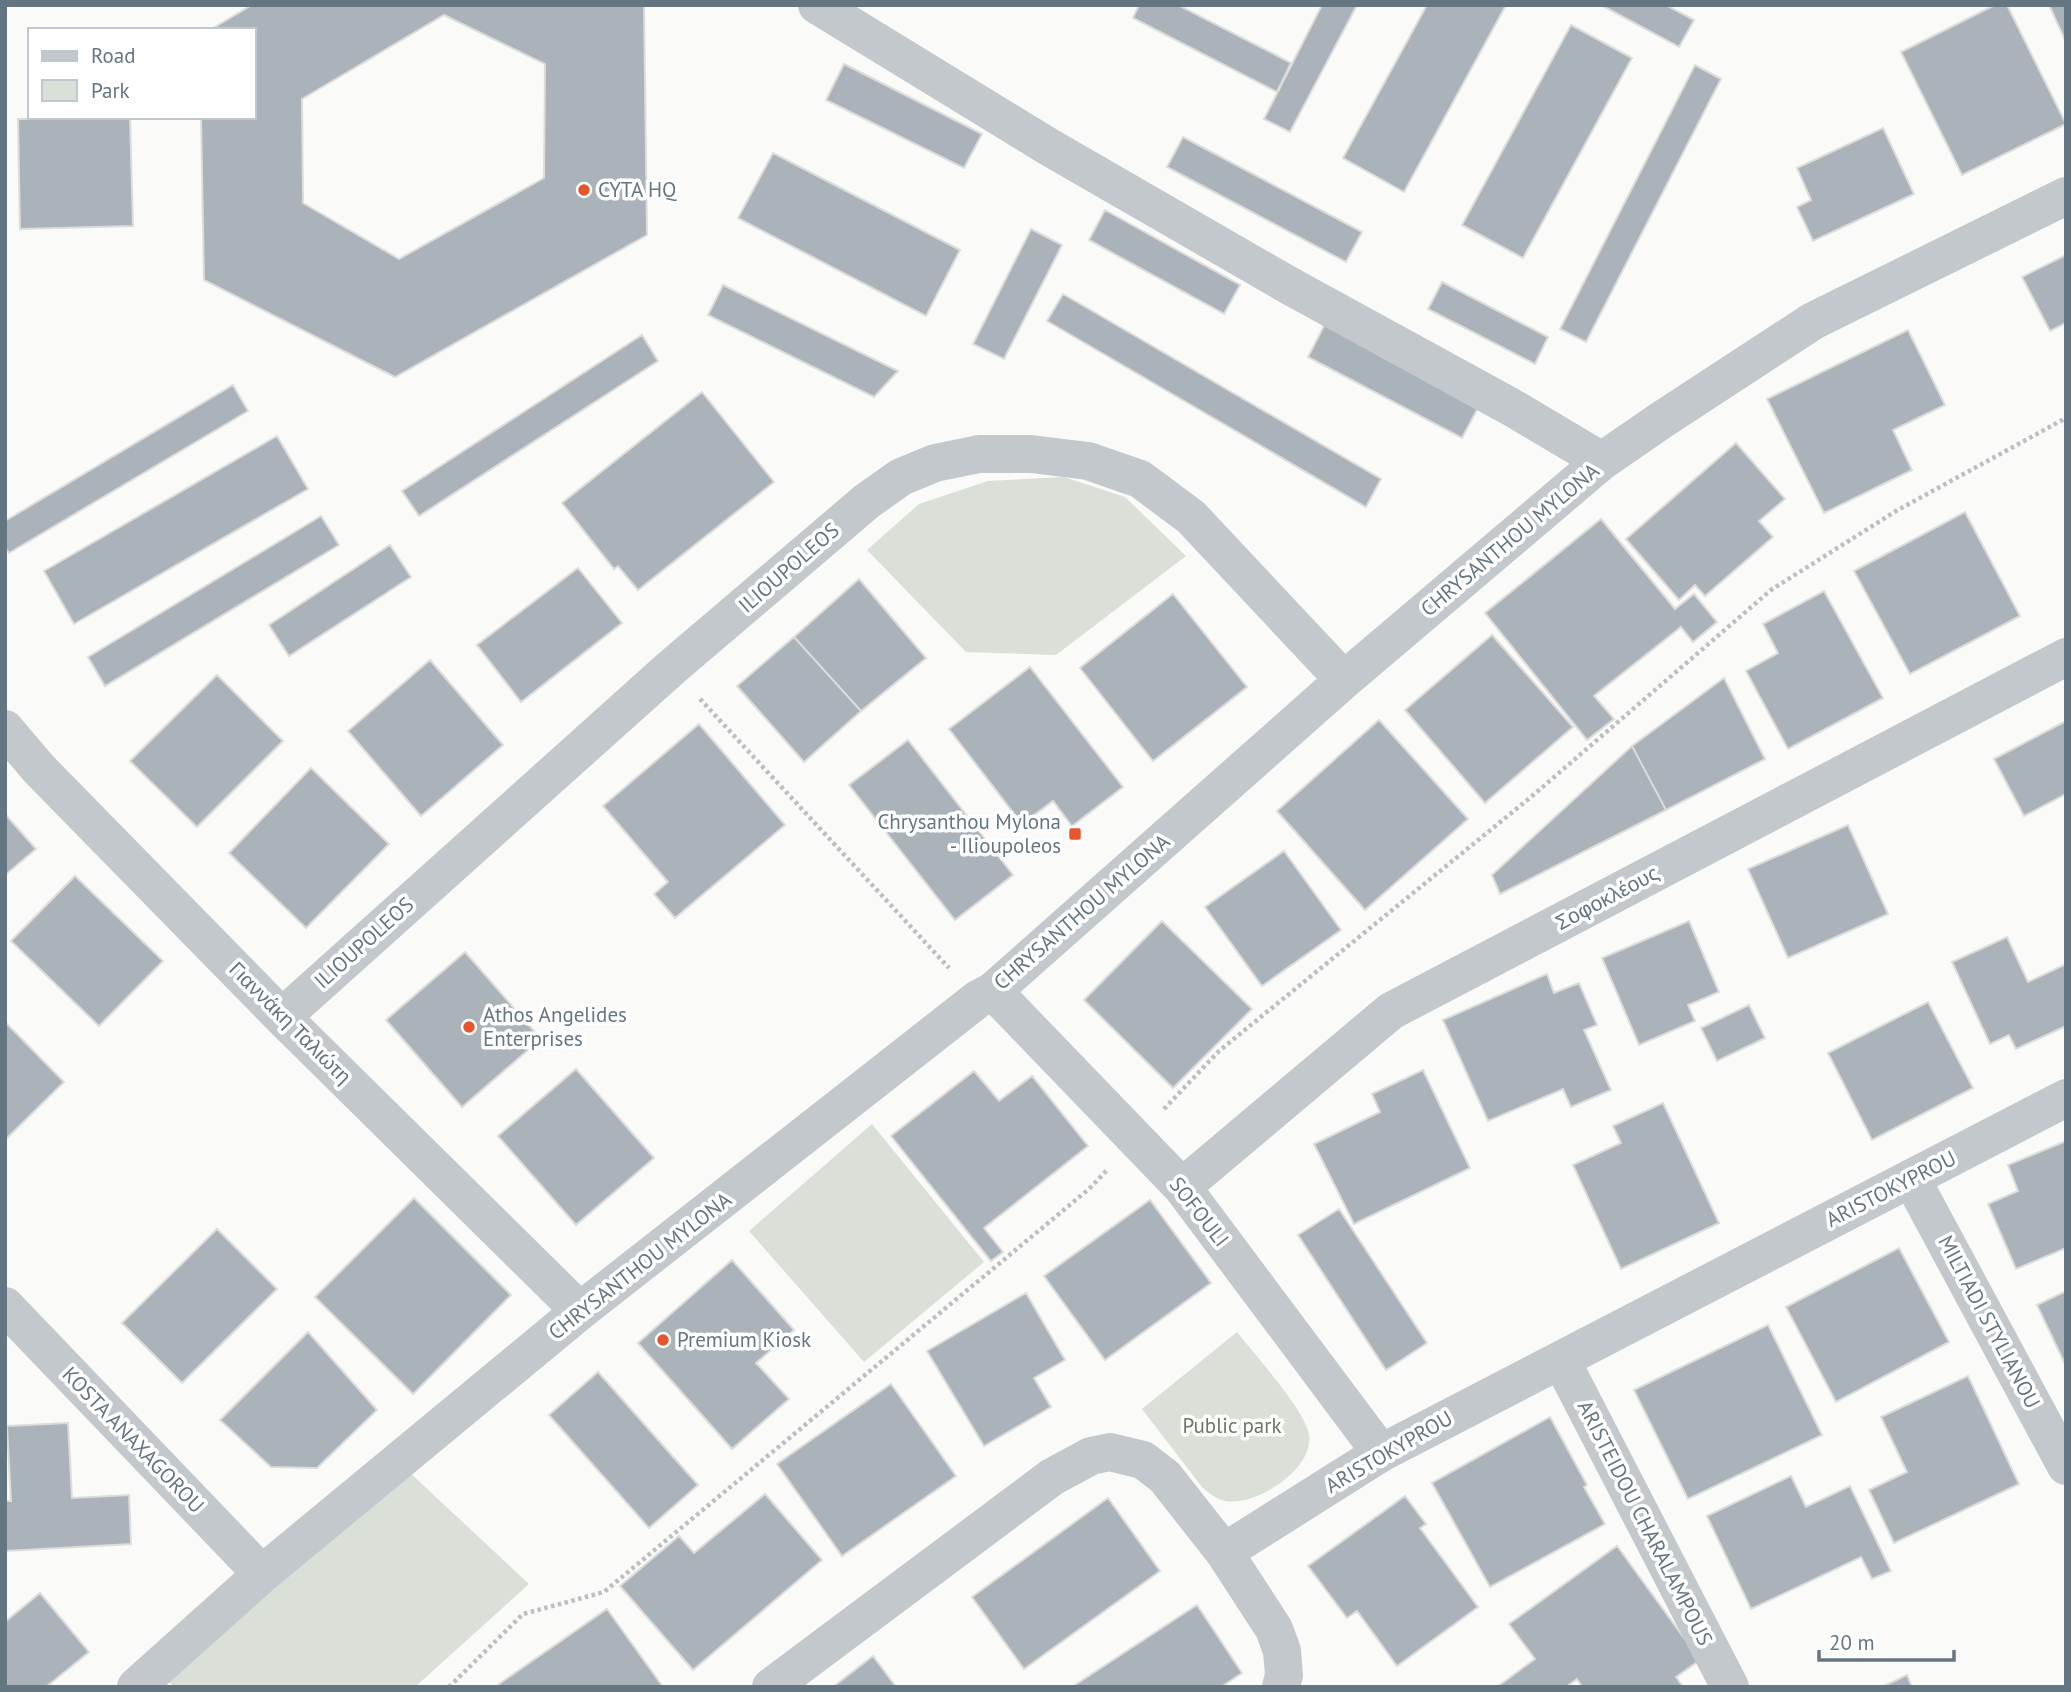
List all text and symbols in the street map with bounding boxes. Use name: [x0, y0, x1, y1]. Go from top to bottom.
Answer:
legend: [28, 28, 256, 119]
text: Road: [91, 42, 135, 69]
text: Park: [91, 77, 130, 104]
place label: CYTA HQ: [598, 176, 677, 203]
marker: CYTA HQ: [576, 182, 592, 198]
street label: CHRYSANTHOU MYLONA: [1415, 457, 1605, 622]
street label: ILIOUPOLEOS: [733, 517, 845, 619]
place label: Chrysanthou Mylona - Ilioupoleos: [877, 808, 1061, 859]
marker: Chrysanthou Mylona - Ilioupoleos: [1067, 826, 1083, 842]
street label: CHRYSANTHOU MYLONA: [988, 827, 1176, 995]
street label: Σοφοκλέους: [1550, 859, 1663, 936]
street label: ILIOUPOLEOS: [308, 891, 419, 994]
street label: Γιαννάκη Ταλιώτη: [223, 956, 357, 1090]
place label: Athos Angelides Enterprises: [483, 1001, 627, 1052]
marker: Athos Angelides Enterprises: [461, 1019, 477, 1035]
street label: ARISTOKYPROU: [1821, 1144, 1960, 1233]
street label: SOFOULI: [1164, 1171, 1235, 1252]
street label: CHRYSANTHOU MYLONA: [543, 1185, 737, 1345]
street label: MILTIADI STYLIANOU: [1932, 1231, 2046, 1413]
place label: Premium Kiosk: [677, 1326, 811, 1353]
marker: Premium Kiosk: [655, 1332, 671, 1348]
street label: KOSTA ANAXAGOROU: [57, 1361, 210, 1518]
street label: ARISTEIDOU CHARALAMPOUS: [1572, 1396, 1719, 1650]
street label: ARISTOKYPROU: [1320, 1404, 1457, 1499]
park label: Public park: [1183, 1412, 1281, 1439]
scale bar: [1819, 1618, 1954, 1662]
text: 20 m: [1829, 1629, 1875, 1656]

